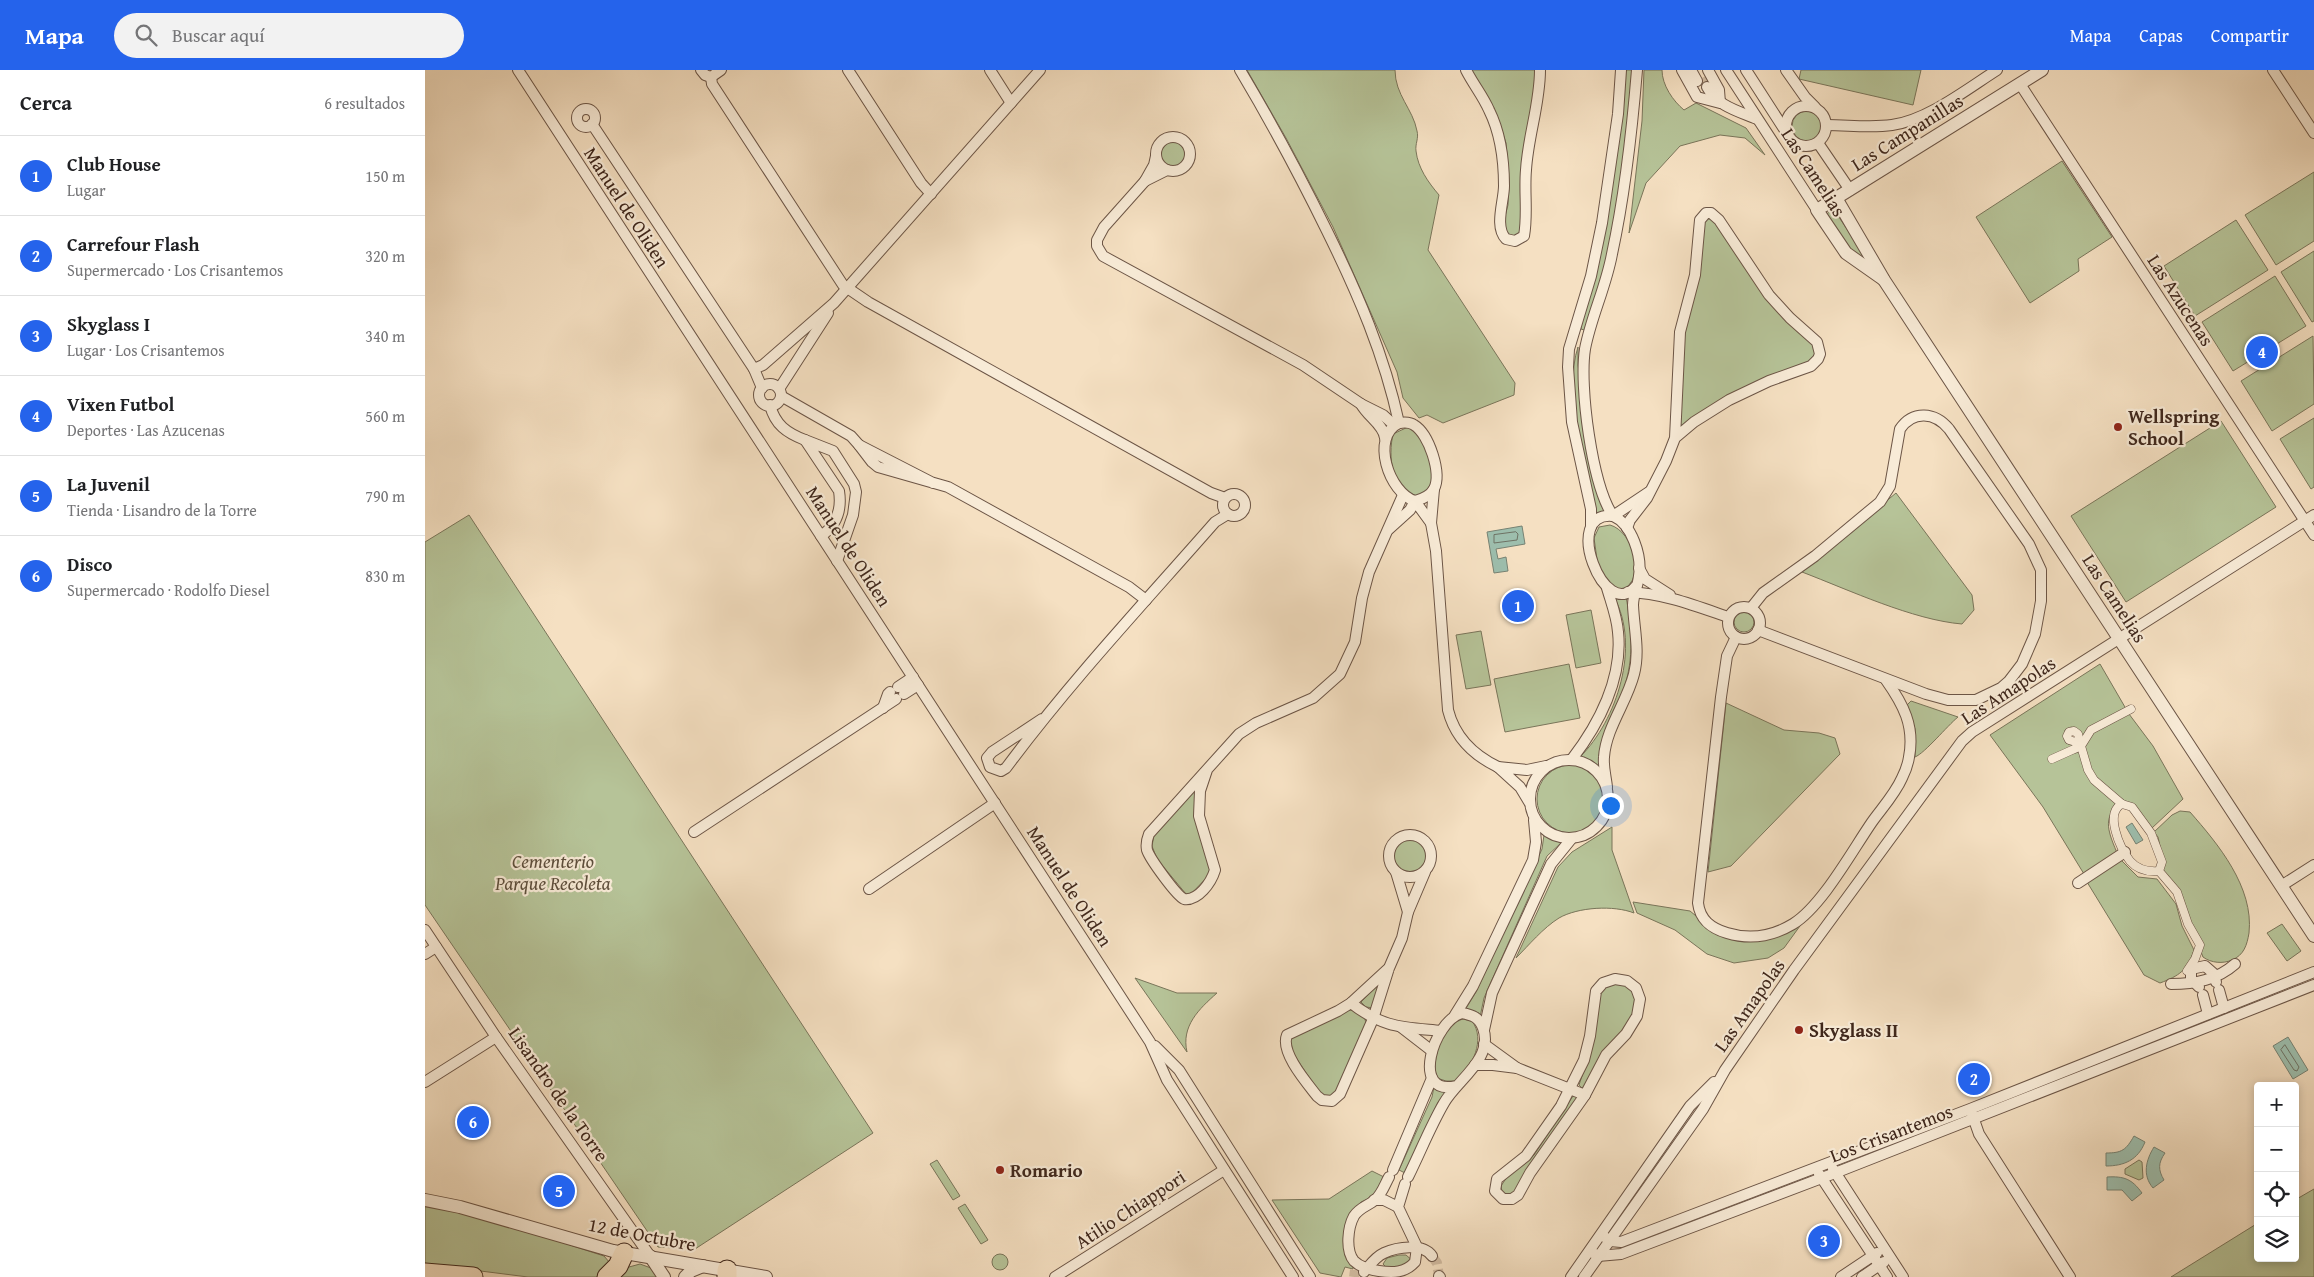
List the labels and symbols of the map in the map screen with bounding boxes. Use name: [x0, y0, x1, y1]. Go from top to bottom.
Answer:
street label: Las Campanillas: [1846, 86, 1968, 178]
street label: Las Camelias: [1775, 122, 1853, 222]
street label: Manuel de Oliden: [577, 141, 677, 273]
street label: Las Azucenas: [2141, 249, 2221, 351]
pin: 4: [2246, 333, 2278, 371]
place label: Wellspring School: [2128, 402, 2220, 452]
marker: Wellspring School: [2112, 421, 2124, 433]
street label: Manuel de Oliden: [799, 480, 899, 612]
street label: Las Camelias: [2076, 548, 2154, 648]
pin: 1: [1502, 587, 1534, 625]
street label: Las Amapolas: [1955, 649, 2061, 731]
your location: [1598, 793, 1624, 819]
street label: Manuel de Oliden: [1020, 820, 1120, 952]
park label: Cementerio Parque Recoleta: [494, 847, 611, 897]
street label: Las Amapolas: [1707, 953, 1791, 1057]
place label: Skyglass II: [1809, 1016, 1898, 1044]
street label: Lisandro de la Torre: [502, 1021, 616, 1167]
marker: Skyglass II: [1793, 1024, 1805, 1036]
pin: 2: [1958, 1060, 1990, 1098]
street label: Los Crisantemos: [1825, 1097, 1957, 1169]
pin: 6: [457, 1103, 489, 1141]
place label: Romario: [1010, 1156, 1083, 1184]
street label: Atilio Chiappori: [1069, 1163, 1191, 1255]
marker: Romario: [994, 1164, 1006, 1176]
pin: 5: [543, 1172, 575, 1210]
street label: 12 de Octubre: [586, 1210, 698, 1258]
pin: 3: [1808, 1222, 1840, 1260]

